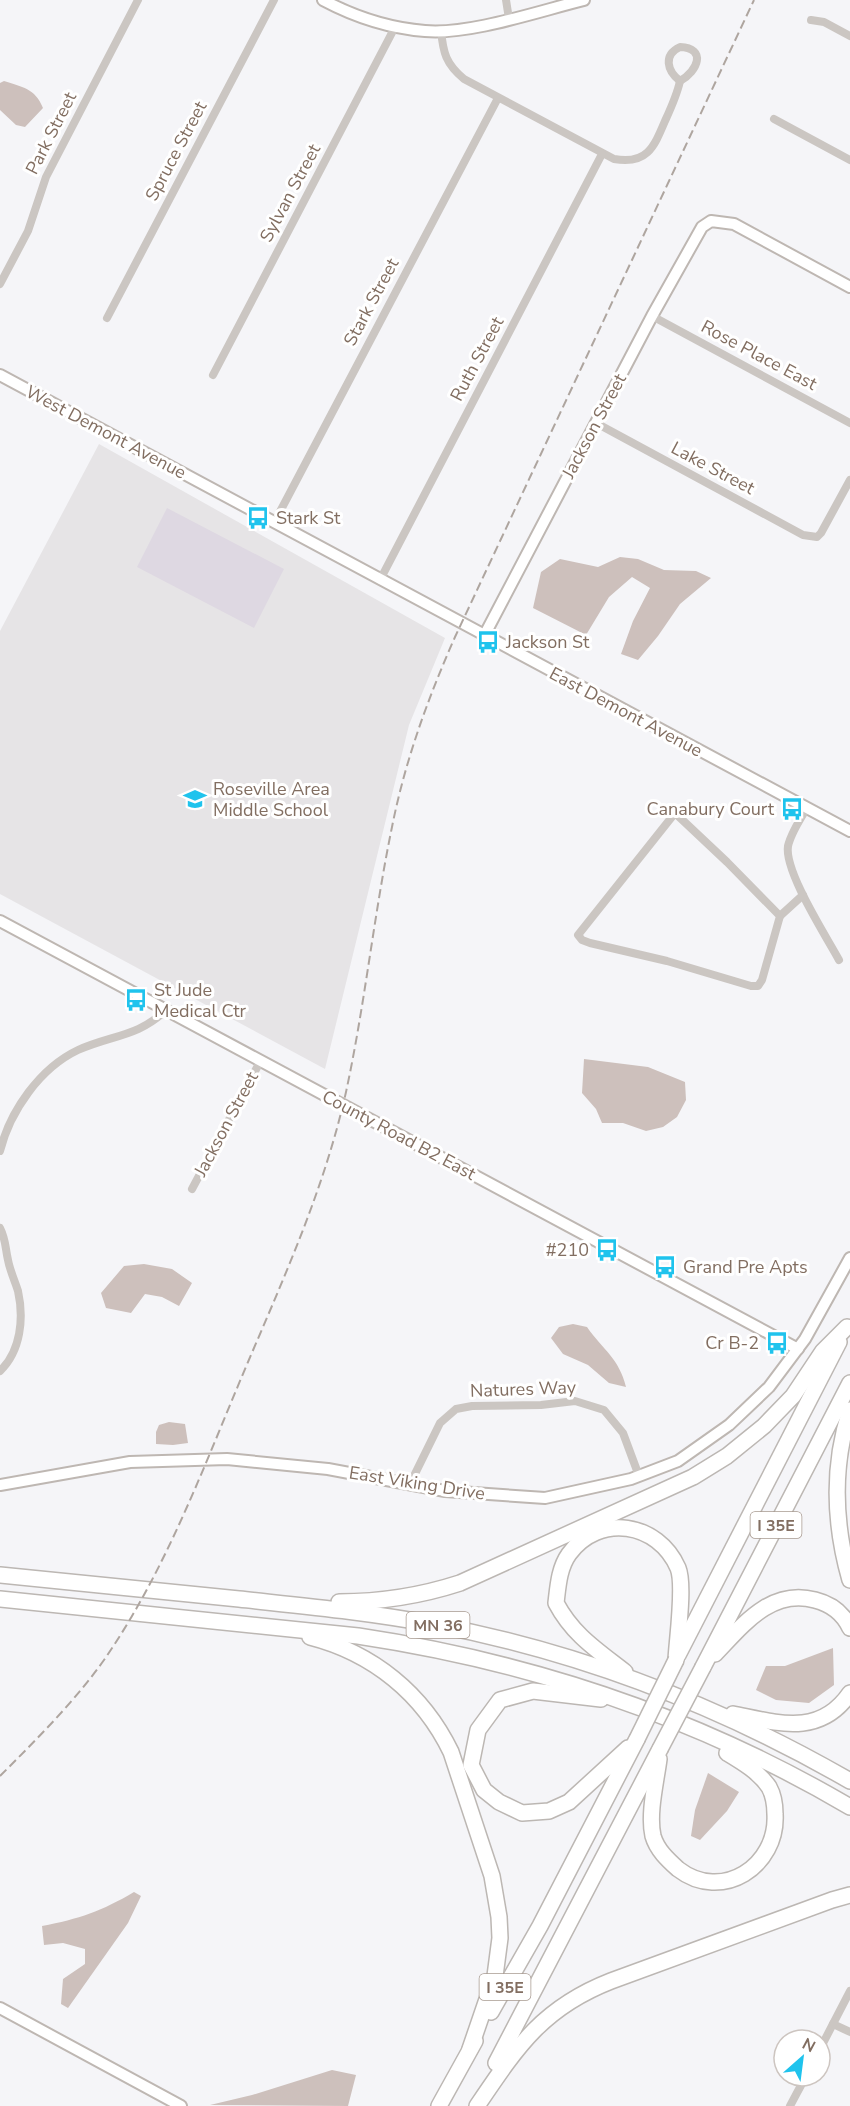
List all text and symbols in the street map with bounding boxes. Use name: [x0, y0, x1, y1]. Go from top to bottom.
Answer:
street label: Park Street: [20, 87, 82, 178]
street label: Spruce Street: [140, 96, 213, 205]
street label: Sylvan Street: [254, 139, 326, 246]
street label: Stark Street: [338, 253, 404, 350]
street label: Ruth Street: [445, 312, 510, 405]
street label: Rose Place East: [697, 314, 822, 396]
street label: Jackson Street: [556, 369, 632, 483]
street label: West Demont Avenue: [22, 379, 190, 485]
street label: Lake Street: [667, 436, 760, 500]
bus stop icon: Stark St: [245, 505, 271, 531]
place label: Stark St: [276, 506, 341, 530]
bus stop icon: Jackson St: [475, 629, 501, 655]
place label: Jackson St: [505, 630, 590, 654]
street label: East Demont Avenue: [545, 661, 707, 763]
place label: Roseville Area Middle School: [213, 777, 330, 822]
school or university icon: Roseville Area Middle School: [182, 786, 208, 812]
bus stop icon: Canabury Court: [779, 796, 805, 822]
place label: Canabury Court: [647, 797, 775, 821]
place label: St Jude Medical Ctr: [154, 978, 247, 1023]
bus stop icon: St Jude Medical Ctr: [123, 987, 149, 1013]
street label: Jackson Street: [188, 1067, 264, 1181]
street label: County Road B2 East: [318, 1084, 481, 1186]
bus stop icon: #210: [594, 1237, 620, 1263]
place label: #210: [546, 1238, 589, 1262]
bus stop icon: Grand Pre Apts: [652, 1254, 678, 1280]
place label: Grand Pre Apts: [683, 1255, 808, 1279]
bus stop icon: Cr B-2: [764, 1330, 790, 1356]
place label: Cr B-2: [705, 1331, 759, 1355]
street label: Natures Way: [470, 1375, 577, 1403]
street label: East Viking Drive: [347, 1460, 487, 1506]
road number: I 35E: [750, 1512, 802, 1538]
road number: MN 36: [406, 1612, 470, 1638]
road number: I 35E: [480, 1974, 530, 2000]
north arrow: [772, 2028, 832, 2088]
text: N: [798, 2033, 819, 2058]

